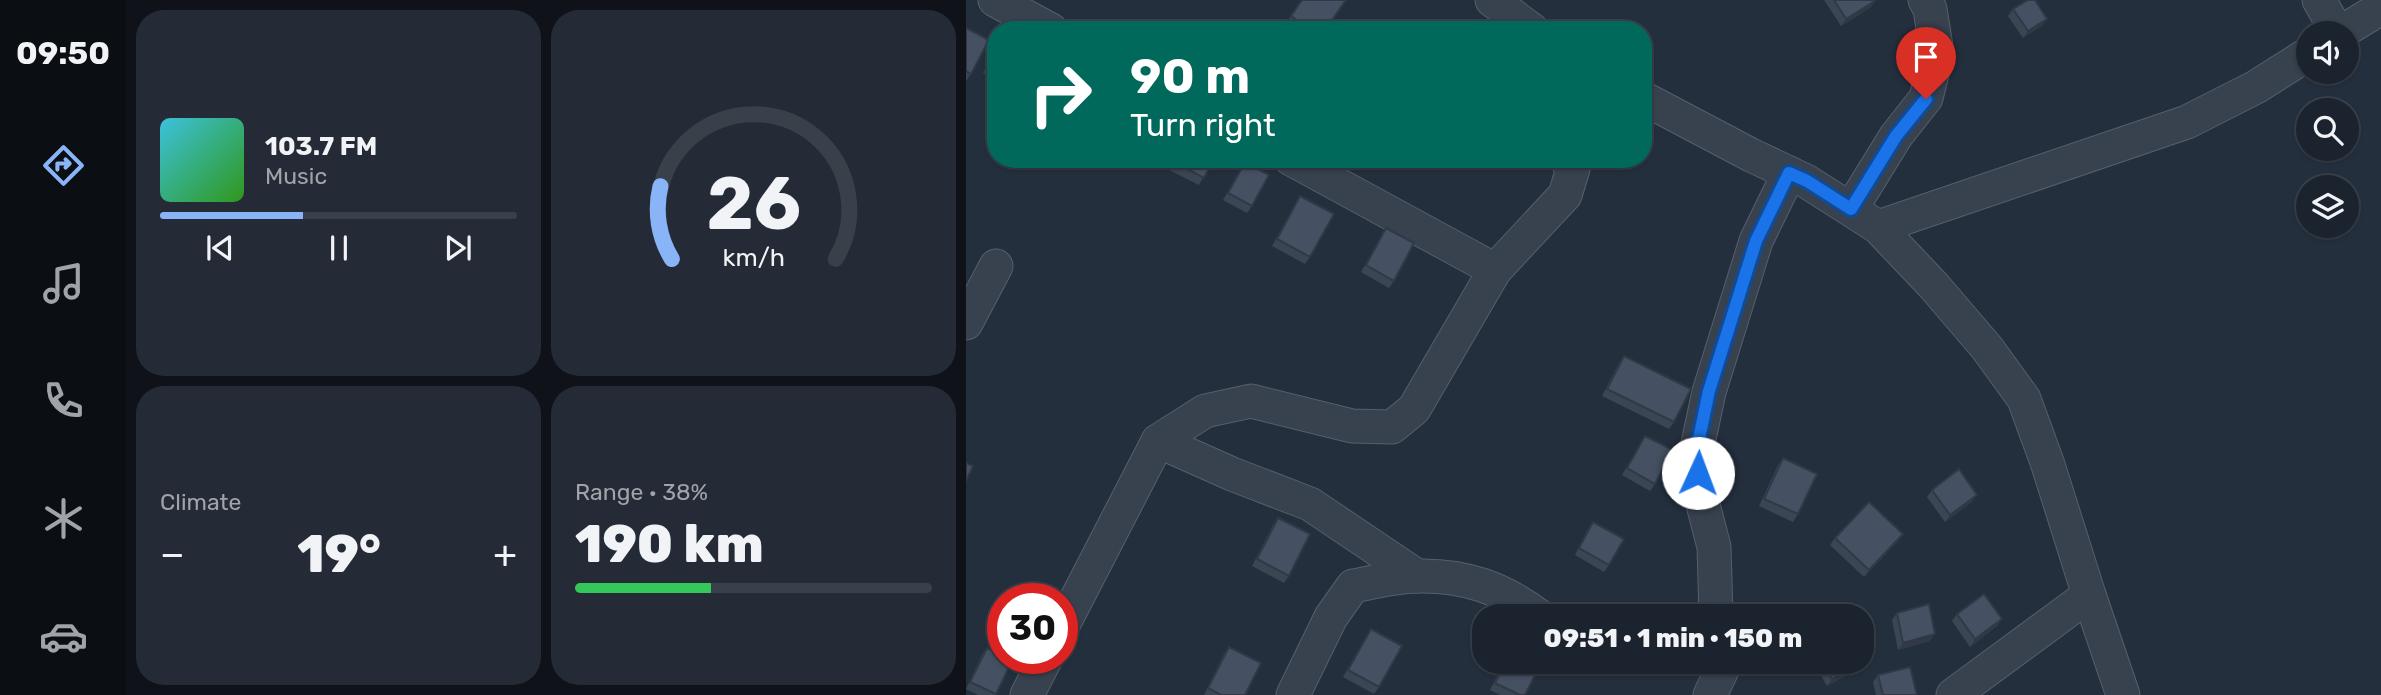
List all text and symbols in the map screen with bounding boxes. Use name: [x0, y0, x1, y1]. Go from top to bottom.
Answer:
map controls: [2296, 21, 2359, 238]
button: sound: [2296, 21, 2359, 84]
pin: [1896, 27, 1956, 99]
text: 09:50: [16, 34, 110, 72]
icon: arrive: [1907, 38, 1945, 76]
text: 90 m: [1130, 47, 1250, 105]
icon: right: [1015, 49, 1106, 140]
button: search: [2296, 98, 2359, 161]
text: Turn right: [1130, 106, 1275, 144]
text: 103.7 FM: [265, 131, 377, 162]
icon: directions: [39, 141, 88, 190]
text: 26: [706, 161, 801, 247]
text: Music: [265, 162, 327, 190]
button: layers: [2296, 175, 2359, 238]
icon: previous: [201, 229, 239, 267]
icon: pause: [320, 229, 358, 267]
icon: next: [439, 229, 477, 267]
text: km/h: [722, 243, 785, 272]
icon: music: [39, 259, 88, 308]
icon: phone: [39, 376, 88, 425]
position arrow: [1661, 436, 1735, 510]
text: Range · 38%: [575, 478, 708, 506]
text: Climate: [160, 488, 241, 516]
icon: climate: [39, 494, 88, 543]
text: 190 km: [575, 513, 764, 575]
text: 19°: [297, 523, 381, 585]
text: −: [160, 531, 185, 577]
text: +: [493, 531, 517, 577]
speed limit sign: 30: [987, 583, 1078, 674]
icon: car: [39, 612, 88, 661]
text: 09:51 · 1 min · 150 m: [1544, 623, 1802, 654]

